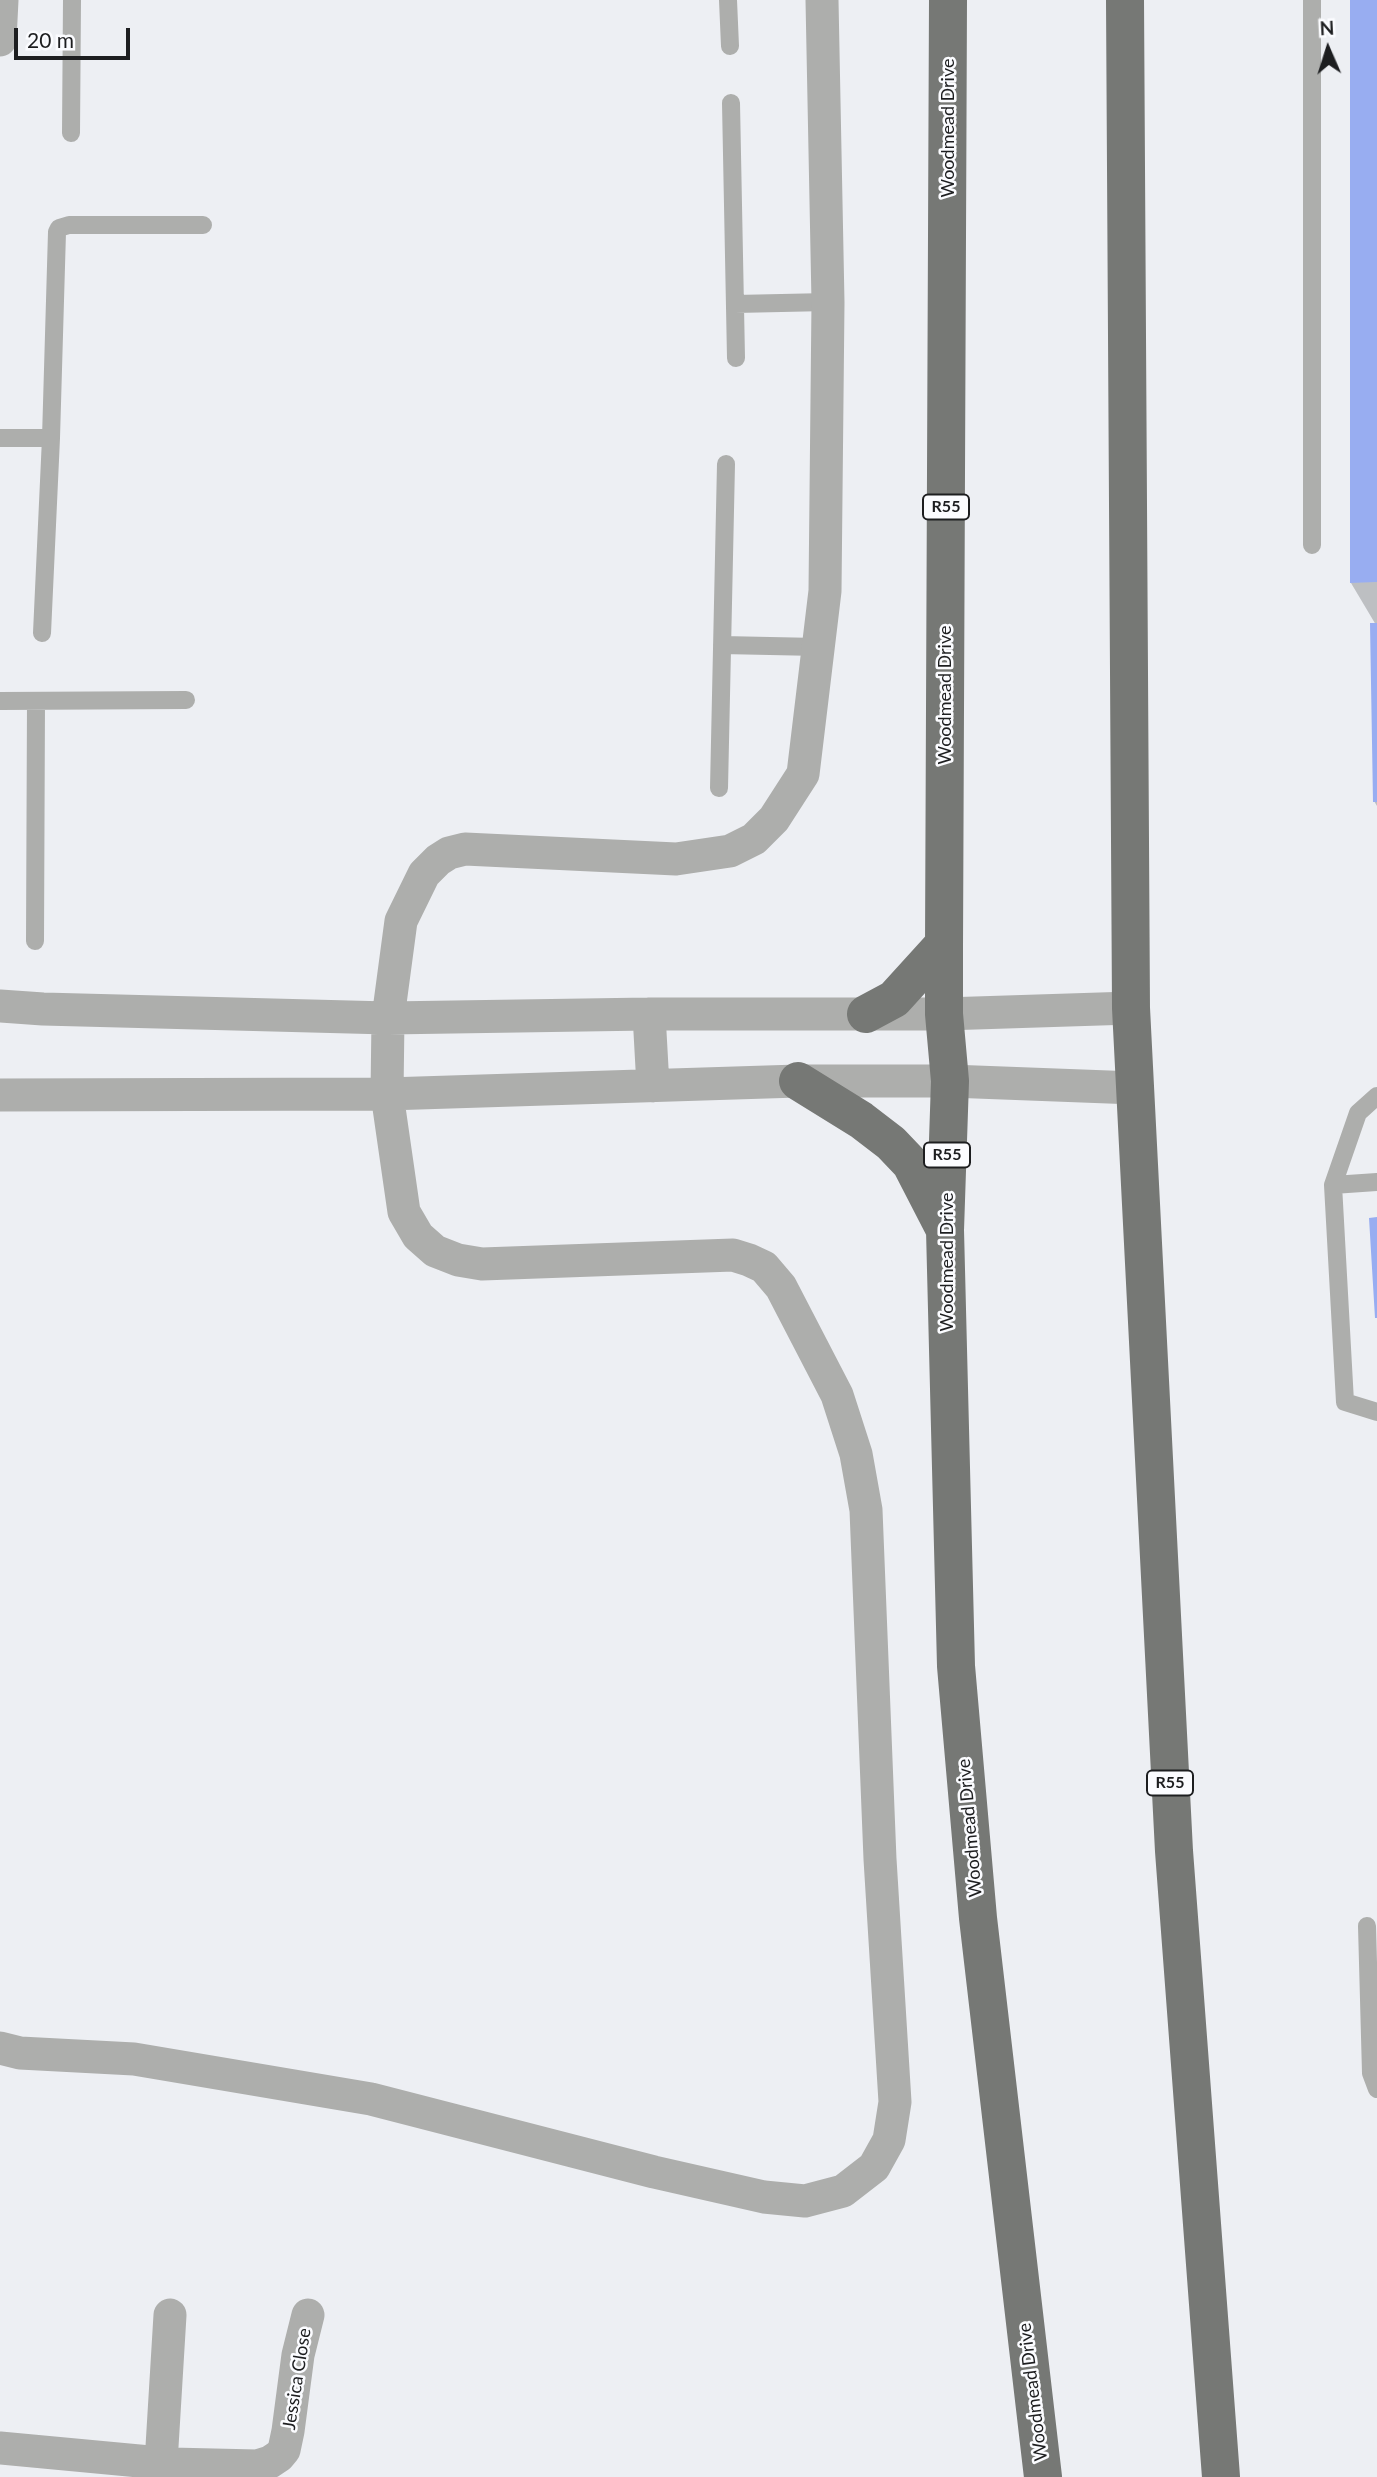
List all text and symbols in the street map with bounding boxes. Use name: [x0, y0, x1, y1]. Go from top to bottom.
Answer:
scale bar: [18, 14, 133, 58]
north arrow: [1293, 14, 1363, 84]
text: N: [1319, 16, 1335, 39]
text: 20 m: [27, 27, 74, 52]
street label: Woodmead Drive: [937, 59, 959, 197]
road number: R55: [923, 494, 969, 520]
street label: Woodmead Drive: [934, 626, 956, 764]
road number: R55: [924, 1142, 970, 1168]
street label: Woodmead Drive: [936, 1193, 958, 1331]
street label: Woodmead Drive: [953, 1758, 987, 1898]
road number: R55: [1147, 1770, 1193, 1796]
street label: Woodmead Drive: [1014, 2322, 1052, 2462]
street label: Jessica Close: [278, 2327, 316, 2431]

